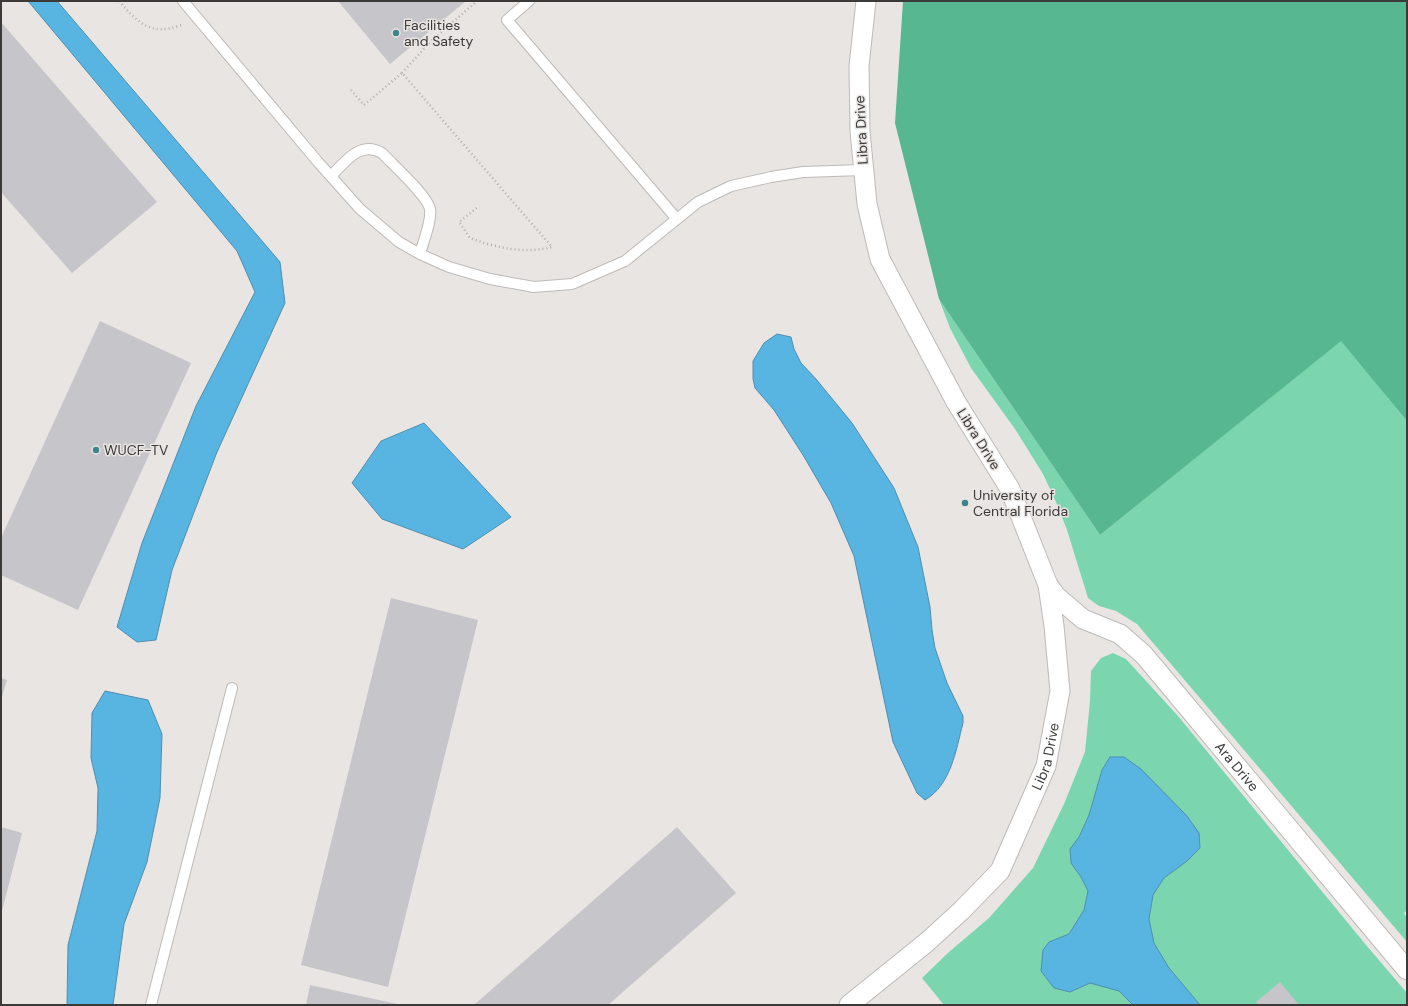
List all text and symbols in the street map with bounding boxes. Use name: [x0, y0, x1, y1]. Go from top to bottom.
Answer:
place label: Facilities and Safety: [404, 16, 474, 50]
marker: Facilities and Safety: [391, 28, 401, 38]
street label: Libra Drive: [850, 95, 872, 165]
street label: Libra Drive: [953, 405, 1005, 473]
place label: WUCF-TV: [104, 441, 169, 459]
marker: WUCF-TV: [91, 445, 101, 455]
place label: University of Central Florida: [973, 486, 1068, 520]
marker: University of Central Florida: [960, 498, 970, 508]
street label: Libra Drive: [1028, 721, 1063, 793]
street label: Ara Drive: [1211, 738, 1263, 795]

